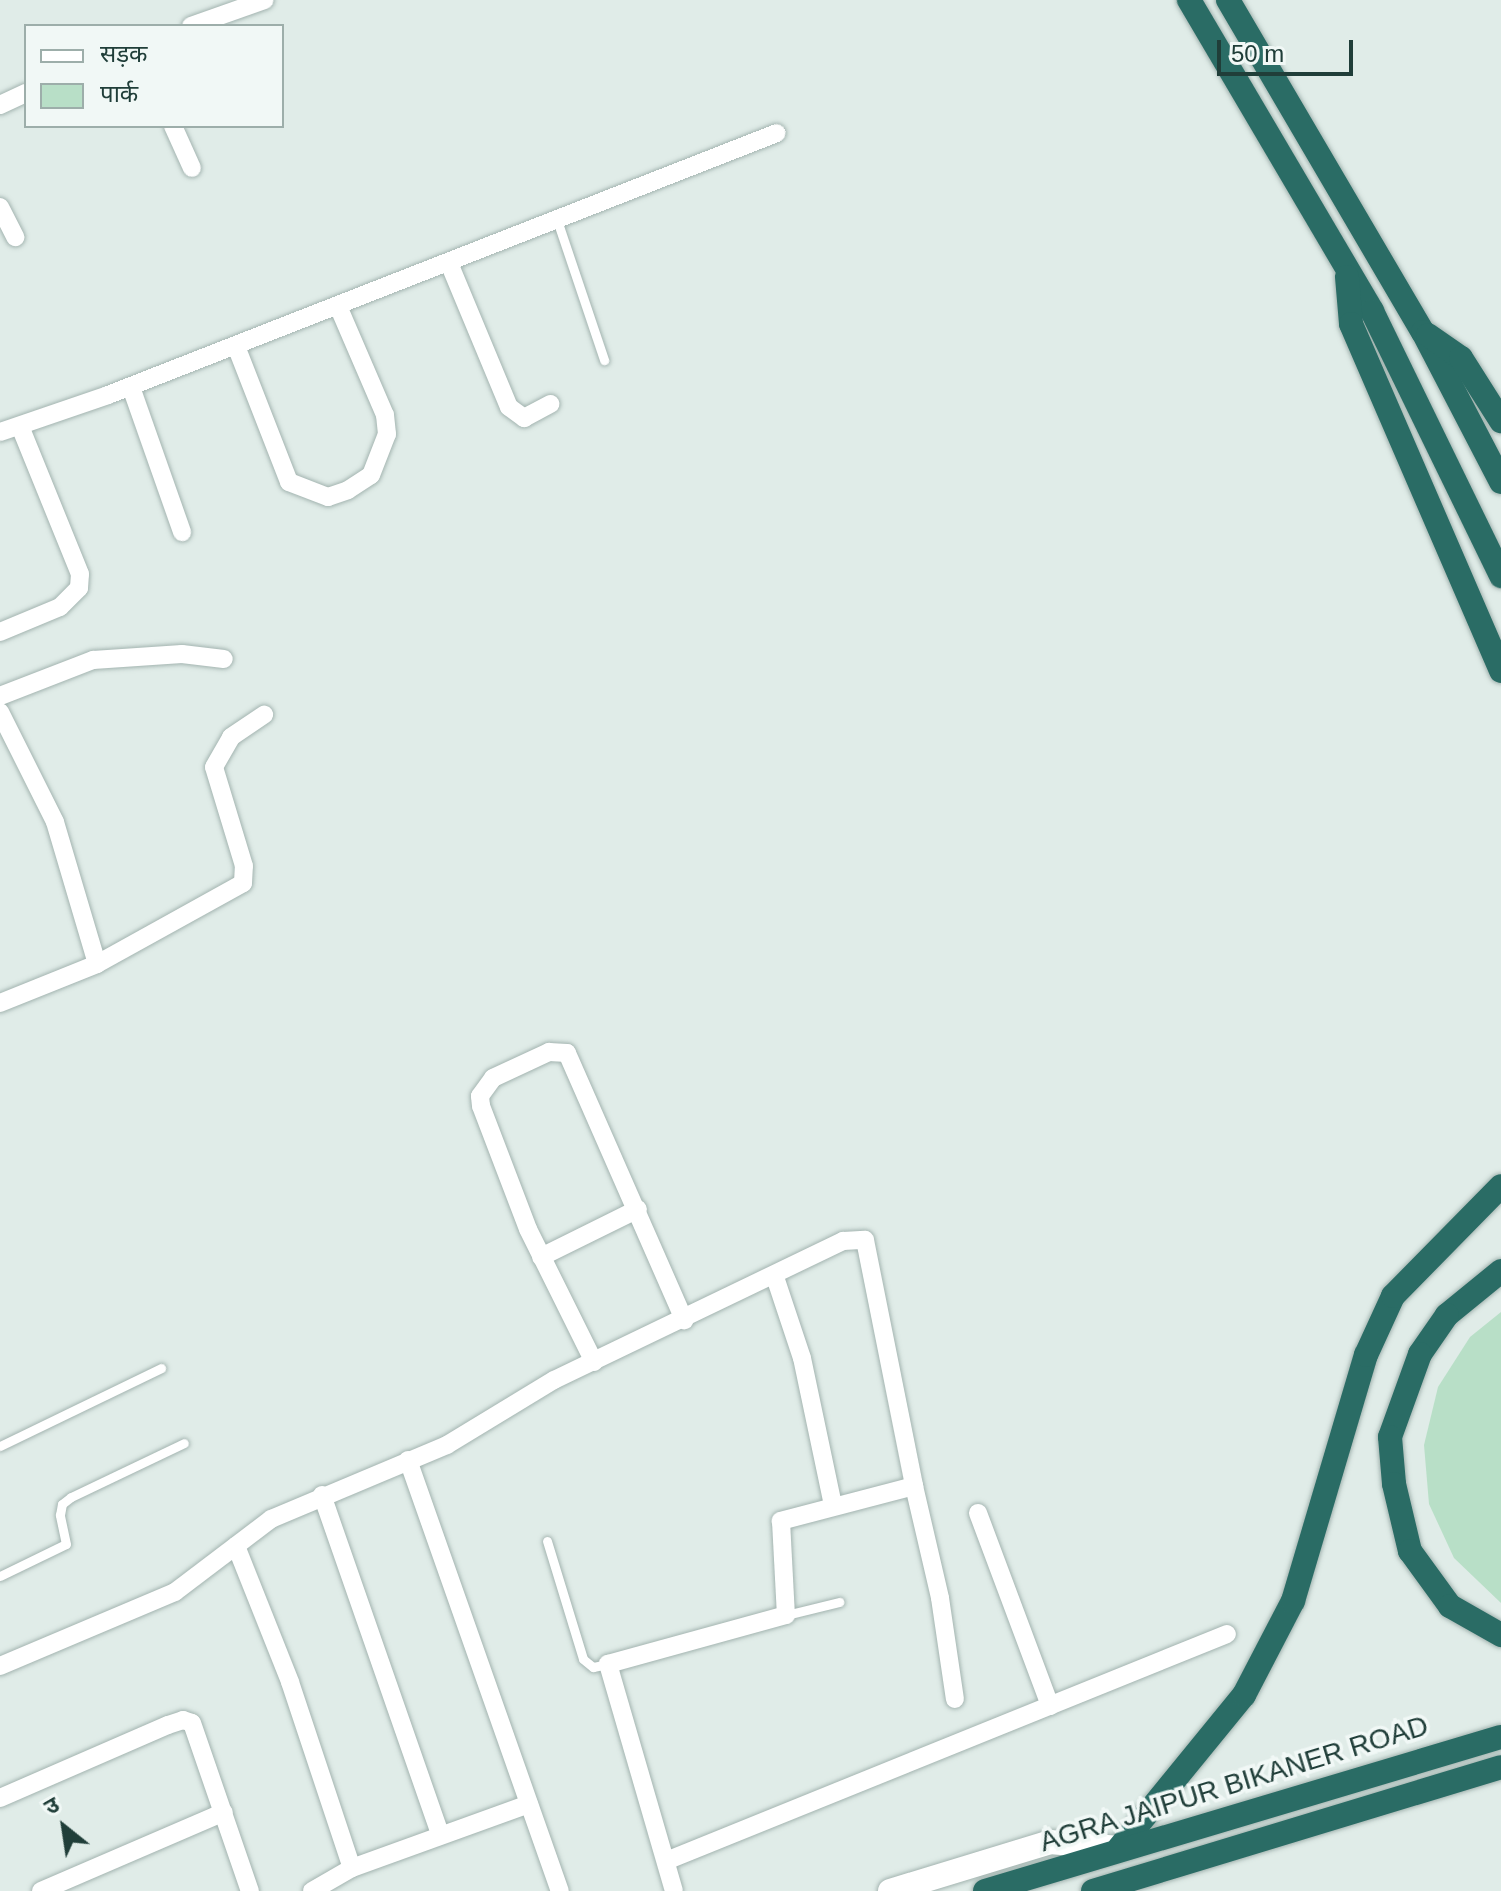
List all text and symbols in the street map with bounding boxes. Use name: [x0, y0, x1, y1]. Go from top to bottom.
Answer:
legend: [24, 24, 284, 128]
scale bar: [1221, 24, 1357, 74]
text: सड़क: [100, 40, 148, 67]
text: 50 m: [1231, 40, 1284, 67]
text: पार्क: [100, 80, 138, 107]
street label: AGRA JAIPUR BIKANER ROAD: [1035, 1709, 1433, 1859]
north arrow: [24, 1787, 104, 1867]
text: उ: [40, 1792, 64, 1820]

